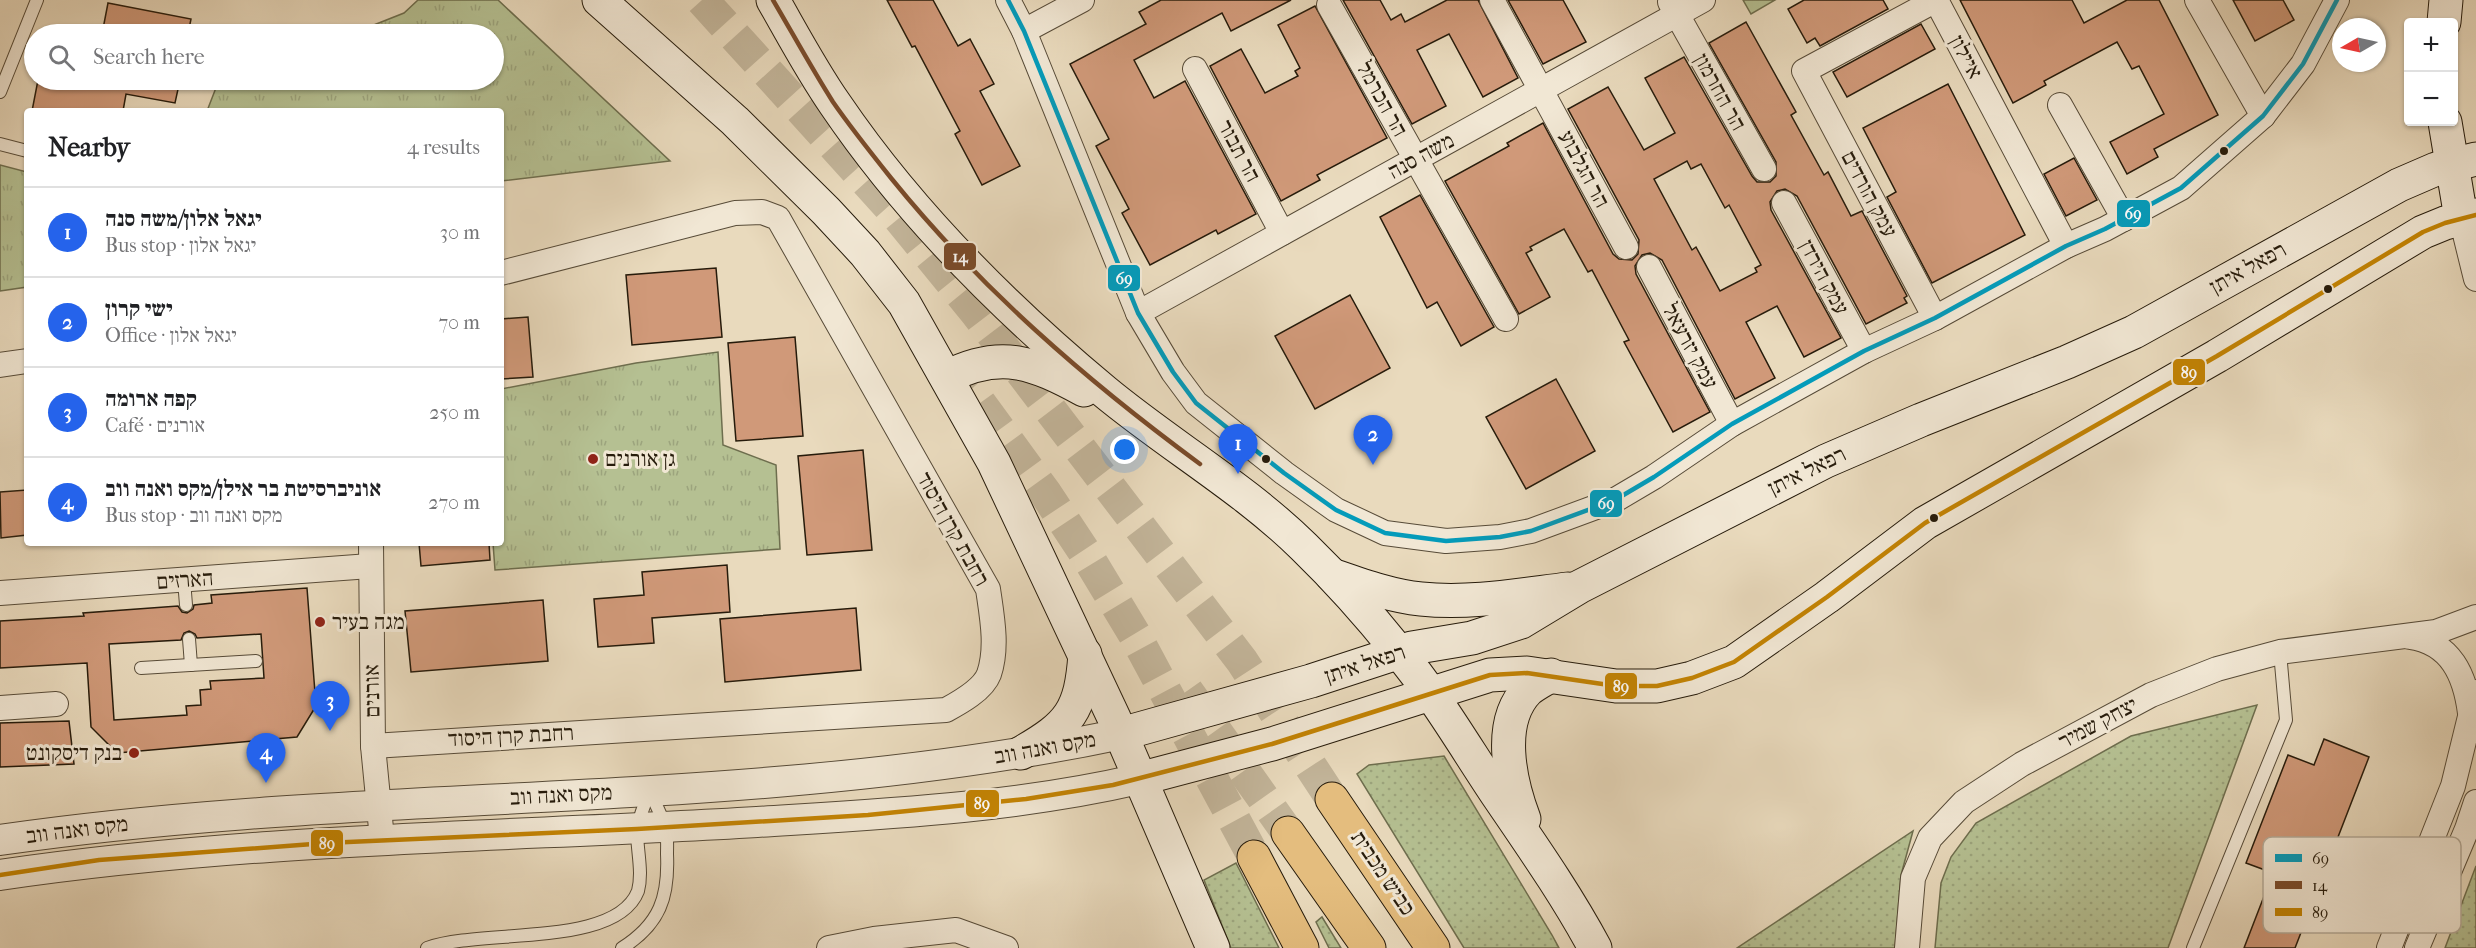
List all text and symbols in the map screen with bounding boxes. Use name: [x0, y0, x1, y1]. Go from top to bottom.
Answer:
north arrow: [2332, 18, 2386, 72]
map controls: [2404, 18, 2458, 126]
button: +: [2404, 18, 2458, 72]
search box: [24, 24, 504, 90]
street label: איילון: [1944, 31, 1988, 83]
icon: search: [45, 41, 78, 74]
text: Search here: [93, 44, 205, 70]
street label: הר החרמון: [1688, 49, 1752, 135]
street label: הר הכרמל: [1351, 57, 1413, 141]
button: −: [2404, 72, 2458, 126]
street label: הר תבור: [1212, 116, 1266, 186]
street label: הר הגלבוע: [1553, 126, 1615, 212]
street label: משה סנה: [1383, 127, 1459, 185]
text: Nearby: [48, 132, 130, 163]
text: 4 results: [407, 136, 480, 159]
unlabelled marker: [2218, 145, 2230, 157]
street label: עמק הורדים: [1835, 146, 1903, 242]
line badge: 69: [2116, 199, 2151, 228]
text: 69: [2124, 204, 2142, 224]
text: יגאל אלון/משה סנה: [105, 206, 262, 232]
text: 1: [64, 221, 71, 244]
text: 30 m: [440, 221, 480, 244]
text: Bus stop · יגאל אלון: [105, 234, 256, 257]
street label: עמק הירדן: [1794, 235, 1854, 319]
street label: רפאל איתן: [2205, 236, 2291, 300]
line badge: 14: [943, 242, 977, 271]
text: 14: [952, 247, 969, 267]
line badge: 69: [1107, 264, 1141, 292]
text: 69: [1115, 269, 1133, 289]
unlabelled marker: [2322, 283, 2334, 295]
text: ישי קרון: [105, 296, 173, 322]
street label: עמק יזרעאל: [1657, 299, 1723, 393]
text: 2: [62, 311, 73, 334]
text: 70 m: [438, 311, 480, 334]
text: Office · יגאל אלון: [105, 324, 237, 347]
line badge: 89: [2172, 358, 2206, 386]
text: 89: [2181, 363, 2197, 383]
text: קפה ארומה: [105, 386, 197, 412]
text: 3: [63, 401, 72, 424]
text: 250 m: [429, 401, 480, 424]
text: Café · אורנים: [105, 414, 205, 437]
pin: 2: [1354, 416, 1392, 465]
pin: 1: [1218, 424, 1258, 474]
your location: [1110, 435, 1139, 464]
street label: רפאל איתן: [1764, 441, 1850, 501]
place label: גן אורנים: [605, 446, 676, 472]
marker: גן אורנים: [586, 452, 600, 466]
unlabelled marker: [1260, 453, 1272, 465]
street label: רחבת קרן היסוד: [911, 467, 995, 591]
text: אוניברסיטת בר אילן/מקס ואנה ווב: [105, 476, 381, 502]
line badge: 69: [1589, 489, 1623, 518]
text: 4: [62, 491, 73, 514]
text: 270 m: [428, 491, 480, 514]
text: 69: [1597, 494, 1615, 514]
text: Bus stop · מקס ואנה ווב: [105, 504, 283, 527]
unlabelled marker: [1928, 512, 1940, 524]
street label: הארזים: [156, 565, 214, 595]
place label: מגה בעיר: [332, 609, 405, 635]
marker: מגה בעיר: [313, 615, 327, 629]
street label: רפאל איתן: [1321, 639, 1409, 689]
street label: אורנים: [359, 664, 385, 718]
line badge: 89: [1604, 672, 1638, 700]
text: 89: [1613, 677, 1629, 697]
pin: 3: [310, 682, 350, 731]
street label: יצחק שמיר: [2054, 691, 2142, 755]
street label: רחבת קרן היסוד: [447, 720, 575, 752]
street label: מקס ואנה ווב: [992, 726, 1098, 770]
pin: 4: [246, 734, 286, 783]
place label: בנק דיסקונט: [26, 740, 122, 766]
marker: בנק דיסקונט: [127, 746, 141, 760]
street label: מקס ואנה ווב: [509, 779, 613, 811]
line badge: 89: [965, 789, 1000, 818]
text: 89: [974, 794, 990, 814]
street label: מקס ואנה ווב: [24, 811, 130, 849]
street label: כביש מכבית: [1345, 826, 1421, 920]
line badge: 89: [310, 829, 344, 857]
text: 89: [319, 834, 335, 854]
legend: [2263, 837, 2461, 933]
text: 69: [2312, 849, 2329, 868]
text: 14: [2312, 876, 2328, 895]
text: 89: [2312, 903, 2328, 922]

